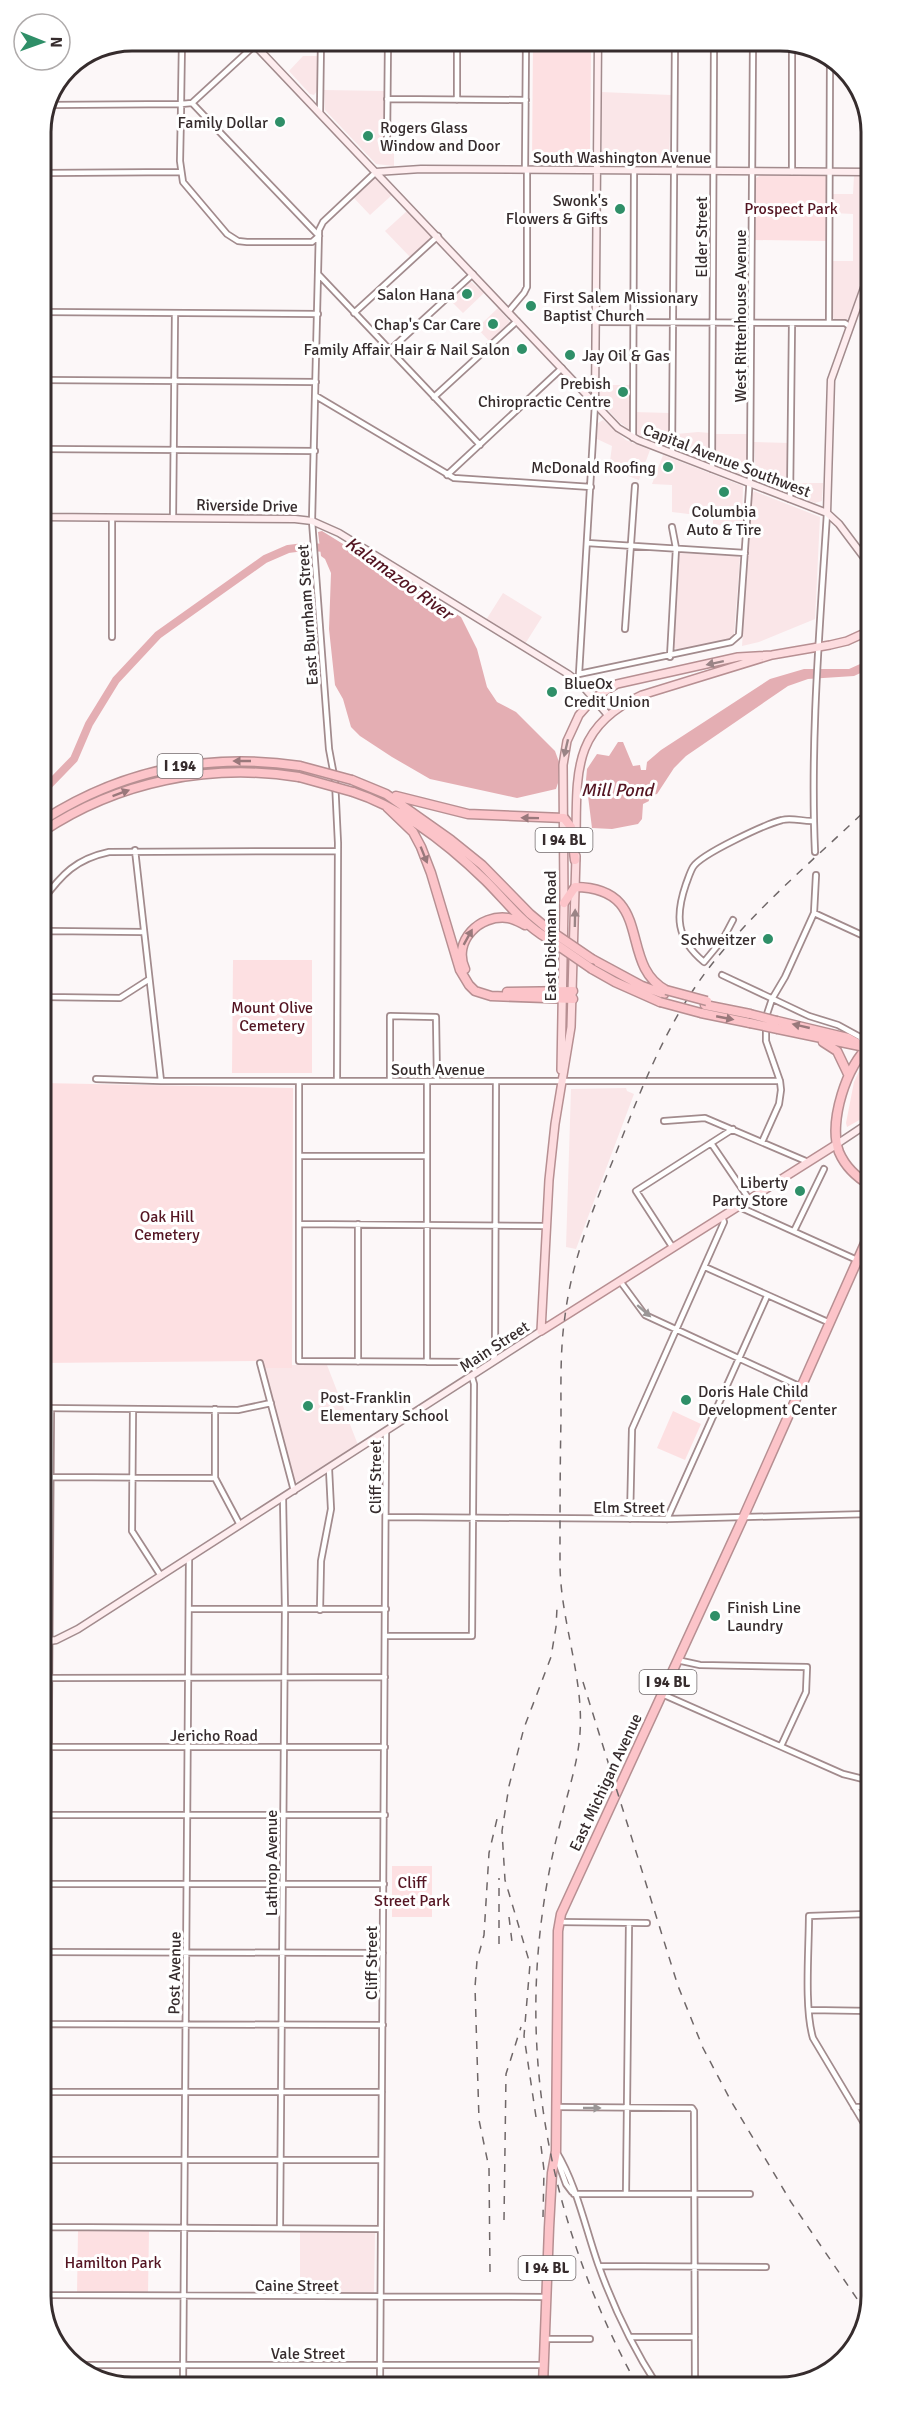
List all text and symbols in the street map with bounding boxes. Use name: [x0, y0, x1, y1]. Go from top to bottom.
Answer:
north arrow: [12, 12, 72, 72]
text: N: [46, 37, 66, 48]
place label: Family Dollar: [178, 113, 268, 133]
marker: Family Dollar: [273, 115, 287, 129]
place label: Rogers Glass Window and Door: [380, 118, 500, 156]
marker: Rogers Glass Window and Door: [361, 129, 375, 143]
street label: South Washington Avenue: [533, 148, 711, 168]
place label: Swonk's Flowers & Gifts: [506, 191, 608, 229]
street label: Elder Street: [692, 196, 712, 278]
park label: Prospect Park: [744, 199, 838, 219]
marker: Swonk's Flowers & Gifts: [613, 202, 627, 216]
street label: West Rittenhouse Avenue: [731, 229, 751, 403]
place label: Salon Hana: [377, 285, 455, 305]
marker: Salon Hana: [460, 287, 474, 301]
place label: First Salem Missionary Baptist Church: [543, 288, 699, 326]
marker: First Salem Missionary Baptist Church: [524, 299, 538, 313]
place label: Chap's Car Care: [374, 315, 481, 335]
marker: Chap's Car Care: [486, 317, 500, 331]
place label: Family Affair Hair & Nail Salon: [304, 340, 510, 360]
marker: Family Affair Hair & Nail Salon: [515, 342, 529, 356]
place label: Jay Oil & Gas: [582, 346, 670, 366]
marker: Jay Oil & Gas: [563, 348, 577, 362]
place label: Prebish Chiropractic Centre: [478, 374, 611, 412]
marker: Prebish Chiropractic Centre: [616, 385, 630, 399]
street label: Capital Avenue Southwest: [640, 420, 814, 502]
place label: McDonald Roofing: [531, 458, 656, 478]
marker: McDonald Roofing: [661, 460, 675, 474]
marker: Columbia Auto & Tire: [717, 485, 731, 499]
street label: Riverside Drive: [196, 495, 298, 517]
place label: Columbia Auto & Tire: [687, 502, 761, 540]
water label: Kalamazoo River: [341, 532, 459, 626]
street label: East Burnham Street: [293, 544, 323, 686]
one-way arrow: [705, 658, 724, 668]
place label: BlueOx Credit Union: [564, 674, 650, 712]
marker: BlueOx Credit Union: [545, 685, 559, 699]
one-way arrow: [561, 739, 570, 758]
road number: I 194: [158, 754, 202, 778]
one-way arrow: [232, 756, 251, 766]
water label: Mill Pond: [581, 779, 656, 801]
one-way arrow: [112, 787, 130, 797]
one-way arrow: [520, 813, 539, 822]
road number: I 94 BL: [536, 828, 592, 852]
one-way arrow: [420, 846, 429, 864]
street label: East Dickman Road: [541, 871, 561, 1001]
one-way arrow: [570, 908, 580, 927]
one-way arrow: [463, 928, 473, 945]
place label: Schweitzer: [681, 930, 756, 950]
marker: Schweitzer: [761, 932, 775, 946]
park label: Mount Olive Cemetery: [231, 998, 313, 1036]
one-way arrow: [716, 1014, 735, 1023]
one-way arrow: [791, 1021, 810, 1030]
street label: South Avenue: [391, 1060, 485, 1080]
place label: Liberty Party Store: [712, 1173, 789, 1211]
marker: Liberty Party Store: [793, 1184, 807, 1198]
park label: Oak Hill Cemetery: [134, 1207, 200, 1245]
one-way arrow: [636, 1304, 651, 1317]
street label: Main Street: [456, 1317, 534, 1377]
place label: Doris Hale Child Development Center: [698, 1382, 837, 1420]
place label: Post-Franklin Elementary School: [320, 1388, 449, 1426]
marker: Doris Hale Child Development Center: [679, 1393, 693, 1407]
marker: Post-Franklin Elementary School: [301, 1399, 315, 1413]
street label: Cliff Street: [366, 1440, 386, 1514]
street label: Elm Street: [593, 1498, 665, 1518]
place label: Finish Line Laundry: [727, 1598, 801, 1636]
marker: Finish Line Laundry: [708, 1609, 722, 1623]
road number: I 94 BL: [640, 1670, 696, 1694]
street label: East Michigan Avenue: [565, 1710, 647, 1855]
street label: Jericho Road: [170, 1726, 258, 1746]
street label: Lathrop Avenue: [262, 1810, 282, 1916]
park label: Cliff Street Park: [374, 1873, 450, 1911]
street label: Cliff Street: [362, 1926, 382, 2000]
street label: Post Avenue: [164, 1931, 186, 2015]
one-way arrow: [582, 2103, 601, 2113]
park label: Hamilton Park: [64, 2253, 162, 2273]
road number: I 94 BL: [518, 2256, 576, 2280]
street label: Caine Street: [255, 2276, 339, 2296]
street label: Vale Street: [271, 2344, 346, 2364]

